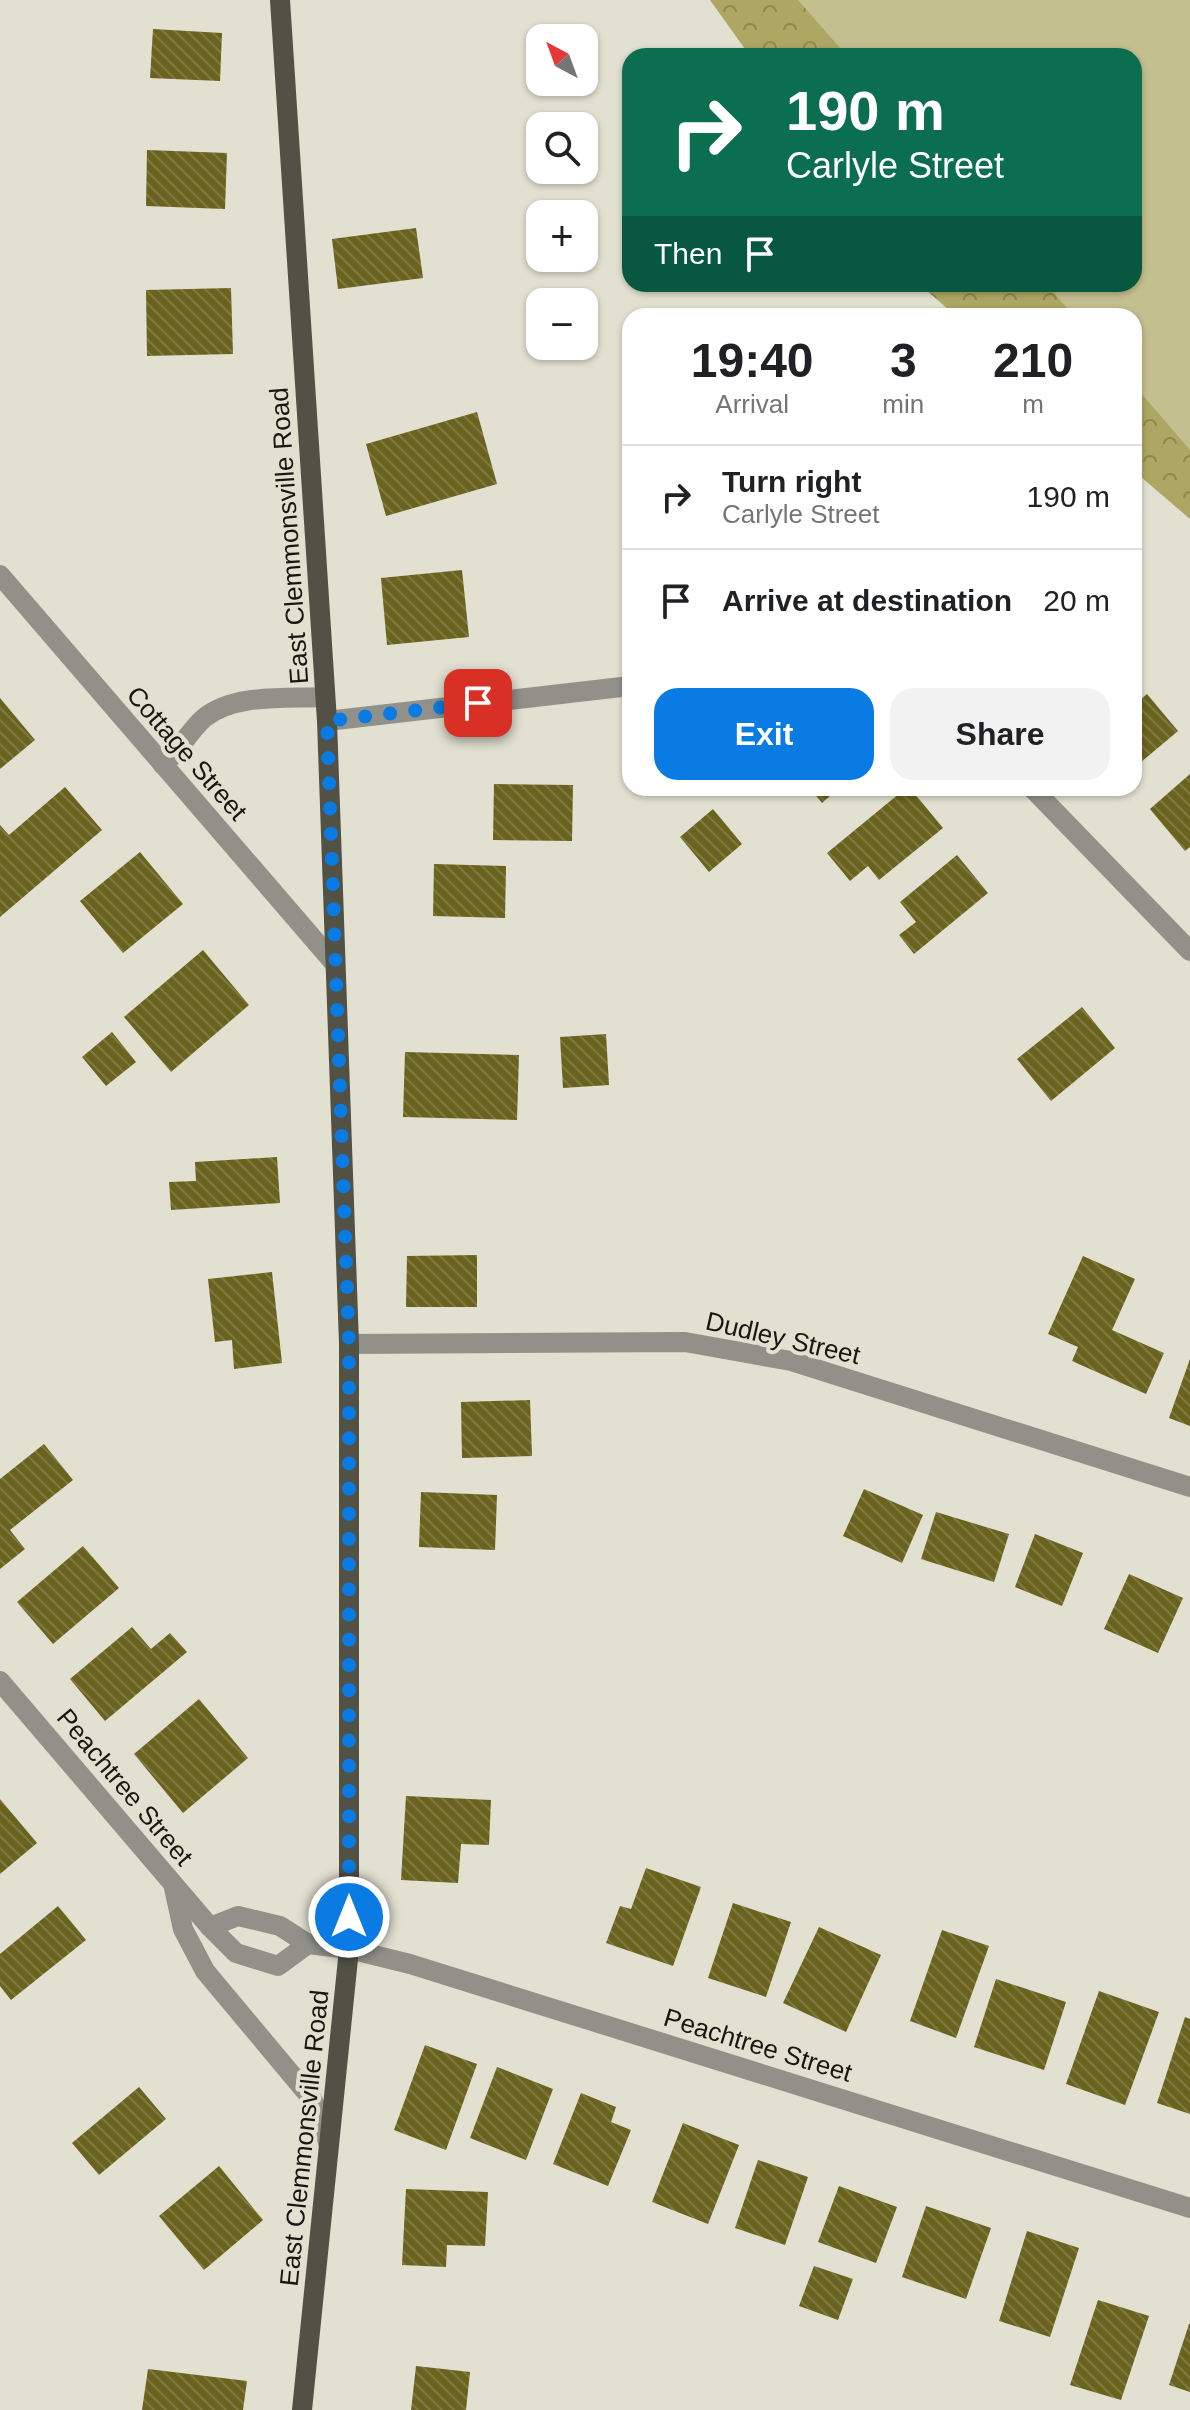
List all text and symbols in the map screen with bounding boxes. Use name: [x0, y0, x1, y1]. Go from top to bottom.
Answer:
north arrow: [526, 24, 598, 96]
map controls: [526, 24, 598, 360]
text: 190 m: [786, 79, 945, 142]
icon: right: [654, 80, 758, 184]
button: search: [526, 112, 598, 184]
text: Carlyle Street: [786, 145, 1004, 186]
button: +: [526, 200, 598, 272]
icon: arrive: [738, 232, 782, 276]
text: Then: [654, 237, 722, 270]
button: −: [526, 288, 598, 360]
text: 19:40: [691, 334, 814, 387]
text: 3: [890, 334, 917, 387]
text: 210: [993, 334, 1073, 387]
street label: East Clemmonsville Road: [264, 386, 314, 686]
text: Arrival: [715, 389, 789, 419]
text: min: [882, 389, 924, 419]
text: m: [1022, 389, 1044, 419]
text: Turn right: [722, 465, 861, 498]
icon: right: [654, 475, 698, 519]
text: 190 m: [1027, 480, 1110, 513]
text: Carlyle Street: [722, 499, 880, 529]
icon: arrive: [654, 579, 698, 623]
text: Arrive at destination: [722, 584, 1012, 617]
text: 20 m: [1043, 584, 1110, 617]
pin: [444, 669, 512, 737]
street label: Cottage Street: [121, 680, 254, 827]
icon: arrive: [456, 681, 500, 725]
button: Exit: [654, 688, 874, 780]
button: Share: [890, 688, 1110, 780]
street label: Dudley Street: [703, 1306, 864, 1371]
street label: Peachtree Street: [51, 1703, 200, 1872]
position arrow: [307, 1875, 391, 1959]
street label: East Clemmonsville Road: [274, 1988, 334, 2288]
street label: Peachtree Street: [660, 2002, 856, 2088]

